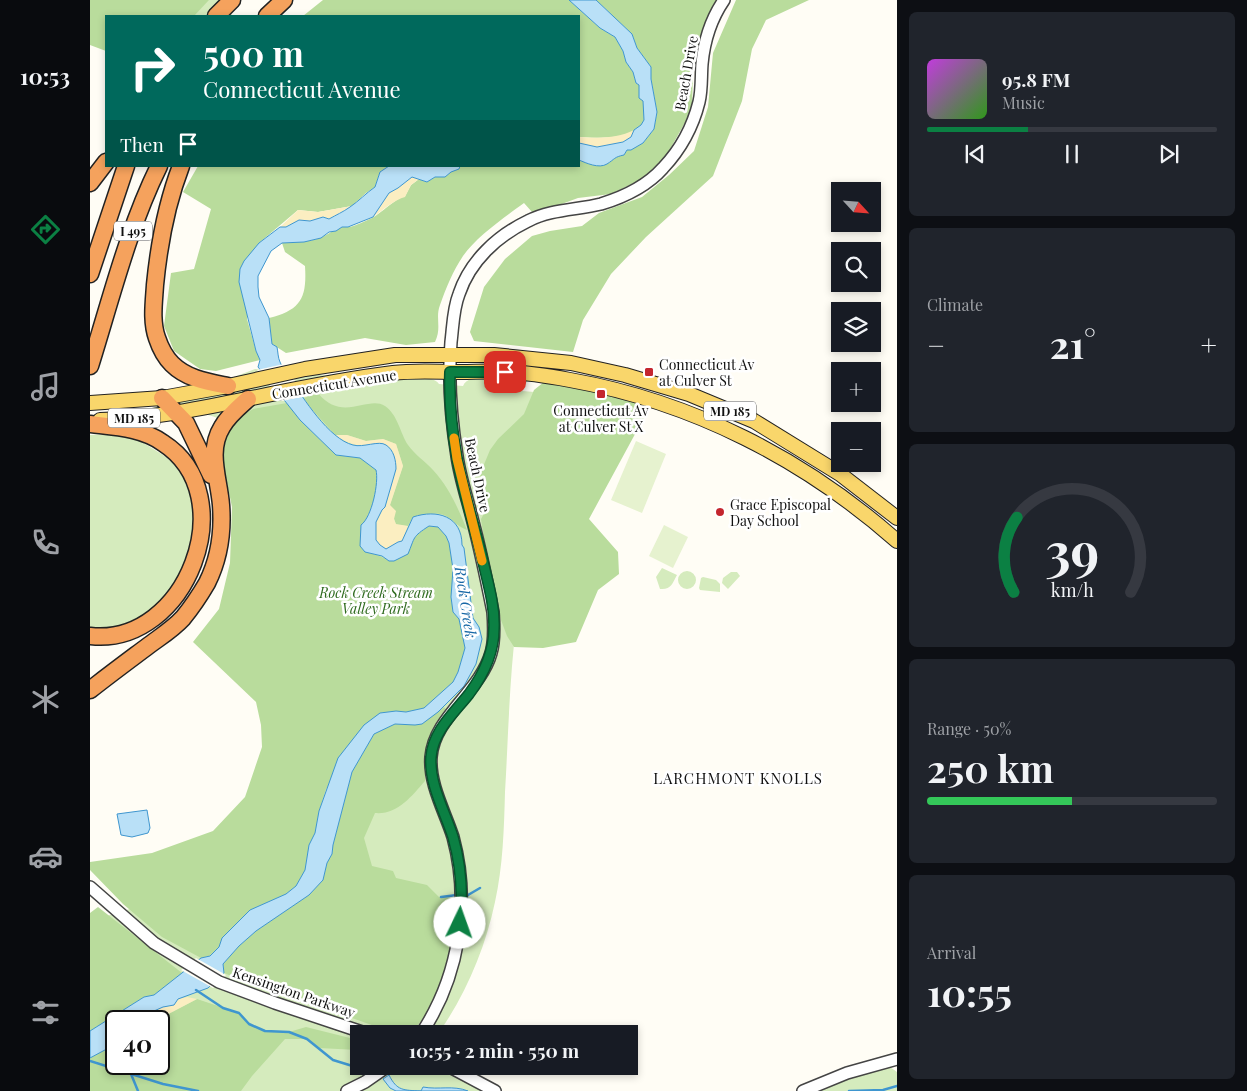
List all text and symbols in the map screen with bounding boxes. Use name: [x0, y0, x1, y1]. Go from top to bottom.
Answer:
text: 500 m: [203, 29, 304, 76]
street label: Beach Drive: [670, 34, 702, 112]
icon: right: [120, 35, 185, 100]
text: 10:53: [20, 61, 70, 91]
text: 95.8 FM: [1002, 66, 1070, 92]
text: Connecticut Avenue: [203, 74, 401, 104]
text: Music: [1002, 92, 1045, 113]
icon: arrive: [174, 130, 202, 158]
text: Then: [120, 131, 164, 157]
icon: previous: [961, 140, 989, 168]
icon: pause: [1058, 140, 1086, 168]
icon: next: [1155, 140, 1183, 168]
north arrow: [831, 182, 881, 232]
map controls: [831, 182, 881, 472]
icon: directions: [28, 212, 63, 247]
road number: I 495: [114, 222, 152, 240]
button: search: [831, 242, 881, 292]
text: Climate: [927, 294, 983, 315]
button: layers: [831, 302, 881, 352]
text: 21°: [1050, 318, 1096, 369]
text: −: [927, 326, 945, 363]
text: +: [1201, 326, 1217, 363]
pin: [484, 351, 526, 393]
place label: Connecticut Av at Culver St: [659, 355, 754, 390]
icon: arrive: [491, 358, 519, 386]
button: +: [831, 362, 881, 412]
street label: Connecticut Avenue: [270, 365, 398, 403]
marker: Connecticut Av at Culver St: [643, 366, 655, 378]
icon: music: [28, 369, 63, 404]
marker: Connecticut Av at Culver St X: [595, 388, 607, 400]
place label: Connecticut Av at Culver St X: [553, 401, 649, 436]
road number: MD 185: [704, 402, 756, 421]
road number: MD 185: [108, 408, 160, 428]
button: −: [831, 422, 881, 472]
street label: Beach Drive: [461, 436, 495, 514]
place label: Grace Episcopal Day School: [730, 495, 831, 530]
marker: Grace Episcopal Day School: [714, 506, 726, 518]
text: 39: [1045, 515, 1099, 584]
icon: phone: [28, 525, 63, 560]
water label: Rock Creek: [450, 564, 482, 639]
text: km/h: [1051, 578, 1094, 601]
park label: Rock Creek Stream Valley Park: [318, 583, 433, 618]
icon: climate: [28, 682, 63, 717]
text: Range · 50%: [927, 718, 1011, 739]
text: 250 km: [927, 742, 1054, 793]
district label: LARCHMONT KNOLLS: [653, 768, 823, 788]
icon: car: [28, 839, 63, 874]
position arrow: [433, 896, 485, 948]
text: Arrival: [927, 942, 976, 963]
street label: Kensington Parkway: [230, 962, 358, 1022]
text: 10:55: [927, 966, 1012, 1017]
icon: filters: [28, 995, 63, 1030]
speed limit sign: 40: [105, 1010, 170, 1075]
text: 10:55 · 2 min · 550 m: [409, 1037, 579, 1063]

